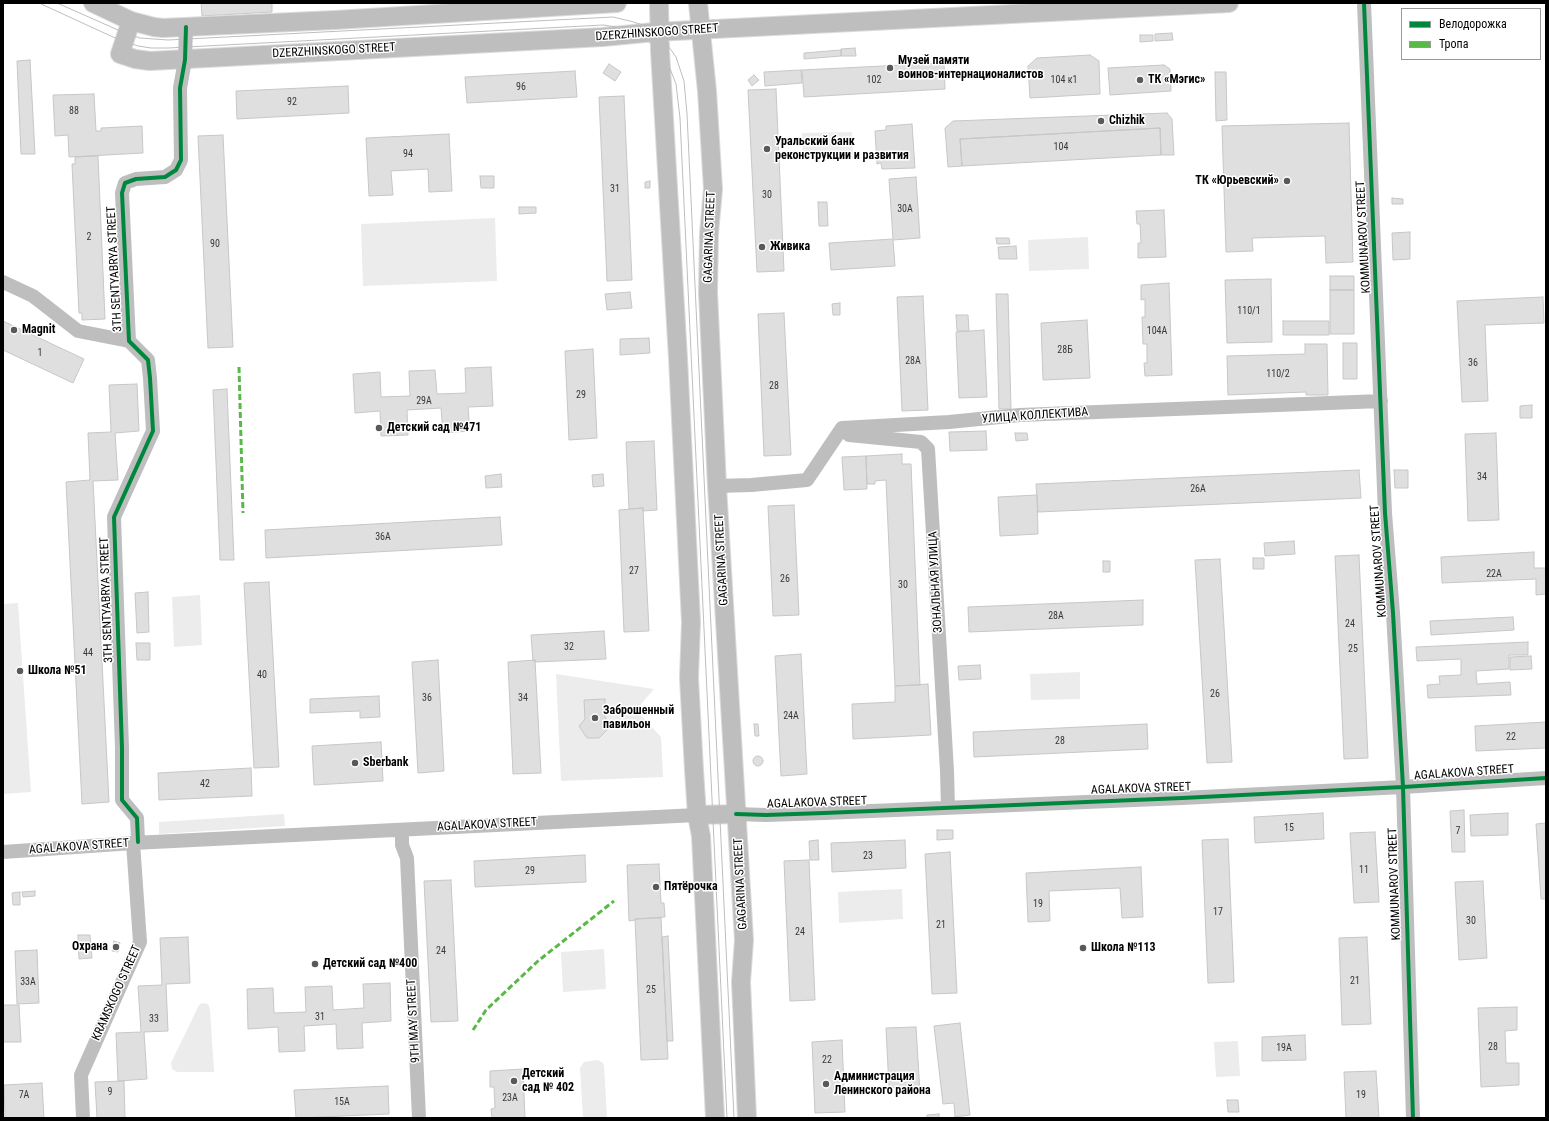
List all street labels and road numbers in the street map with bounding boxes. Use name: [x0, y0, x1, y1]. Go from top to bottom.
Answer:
street label: DZERZHINSKOGO STREET: [595, 22, 719, 44]
street label: DZERZHINSKOGO STREET: [272, 41, 396, 61]
street label: KOMMUNAROV STREET: [1354, 180, 1374, 294]
street label: GAGARINA STREET: [701, 191, 719, 283]
street label: 3TH SENTYABRYA STREET: [105, 206, 125, 332]
street label: УЛИЦА КОЛЛЕКТИВА: [981, 405, 1089, 427]
street label: KOMMUNAROV STREET: [1368, 504, 1390, 618]
street label: GAGARINA STREET: [712, 514, 732, 606]
street label: ЗОНАЛЬНАЯ УЛИЦА: [926, 531, 946, 633]
street label: 3TH SENTYABRYA STREET: [98, 537, 116, 663]
street label: AGALAKOVA STREET: [1414, 762, 1514, 784]
street label: AGALAKOVA STREET: [1091, 780, 1191, 798]
street label: AGALAKOVA STREET: [767, 794, 867, 812]
street label: AGALAKOVA STREET: [437, 815, 537, 835]
street label: KOMMUNAROV STREET: [1386, 827, 1404, 941]
street label: AGALAKOVA STREET: [29, 836, 129, 858]
street label: GAGARINA STREET: [731, 838, 751, 930]
street label: KRAMSKOGO STREET: [89, 943, 145, 1043]
street label: 9TH MAY STREET: [405, 979, 423, 1063]

